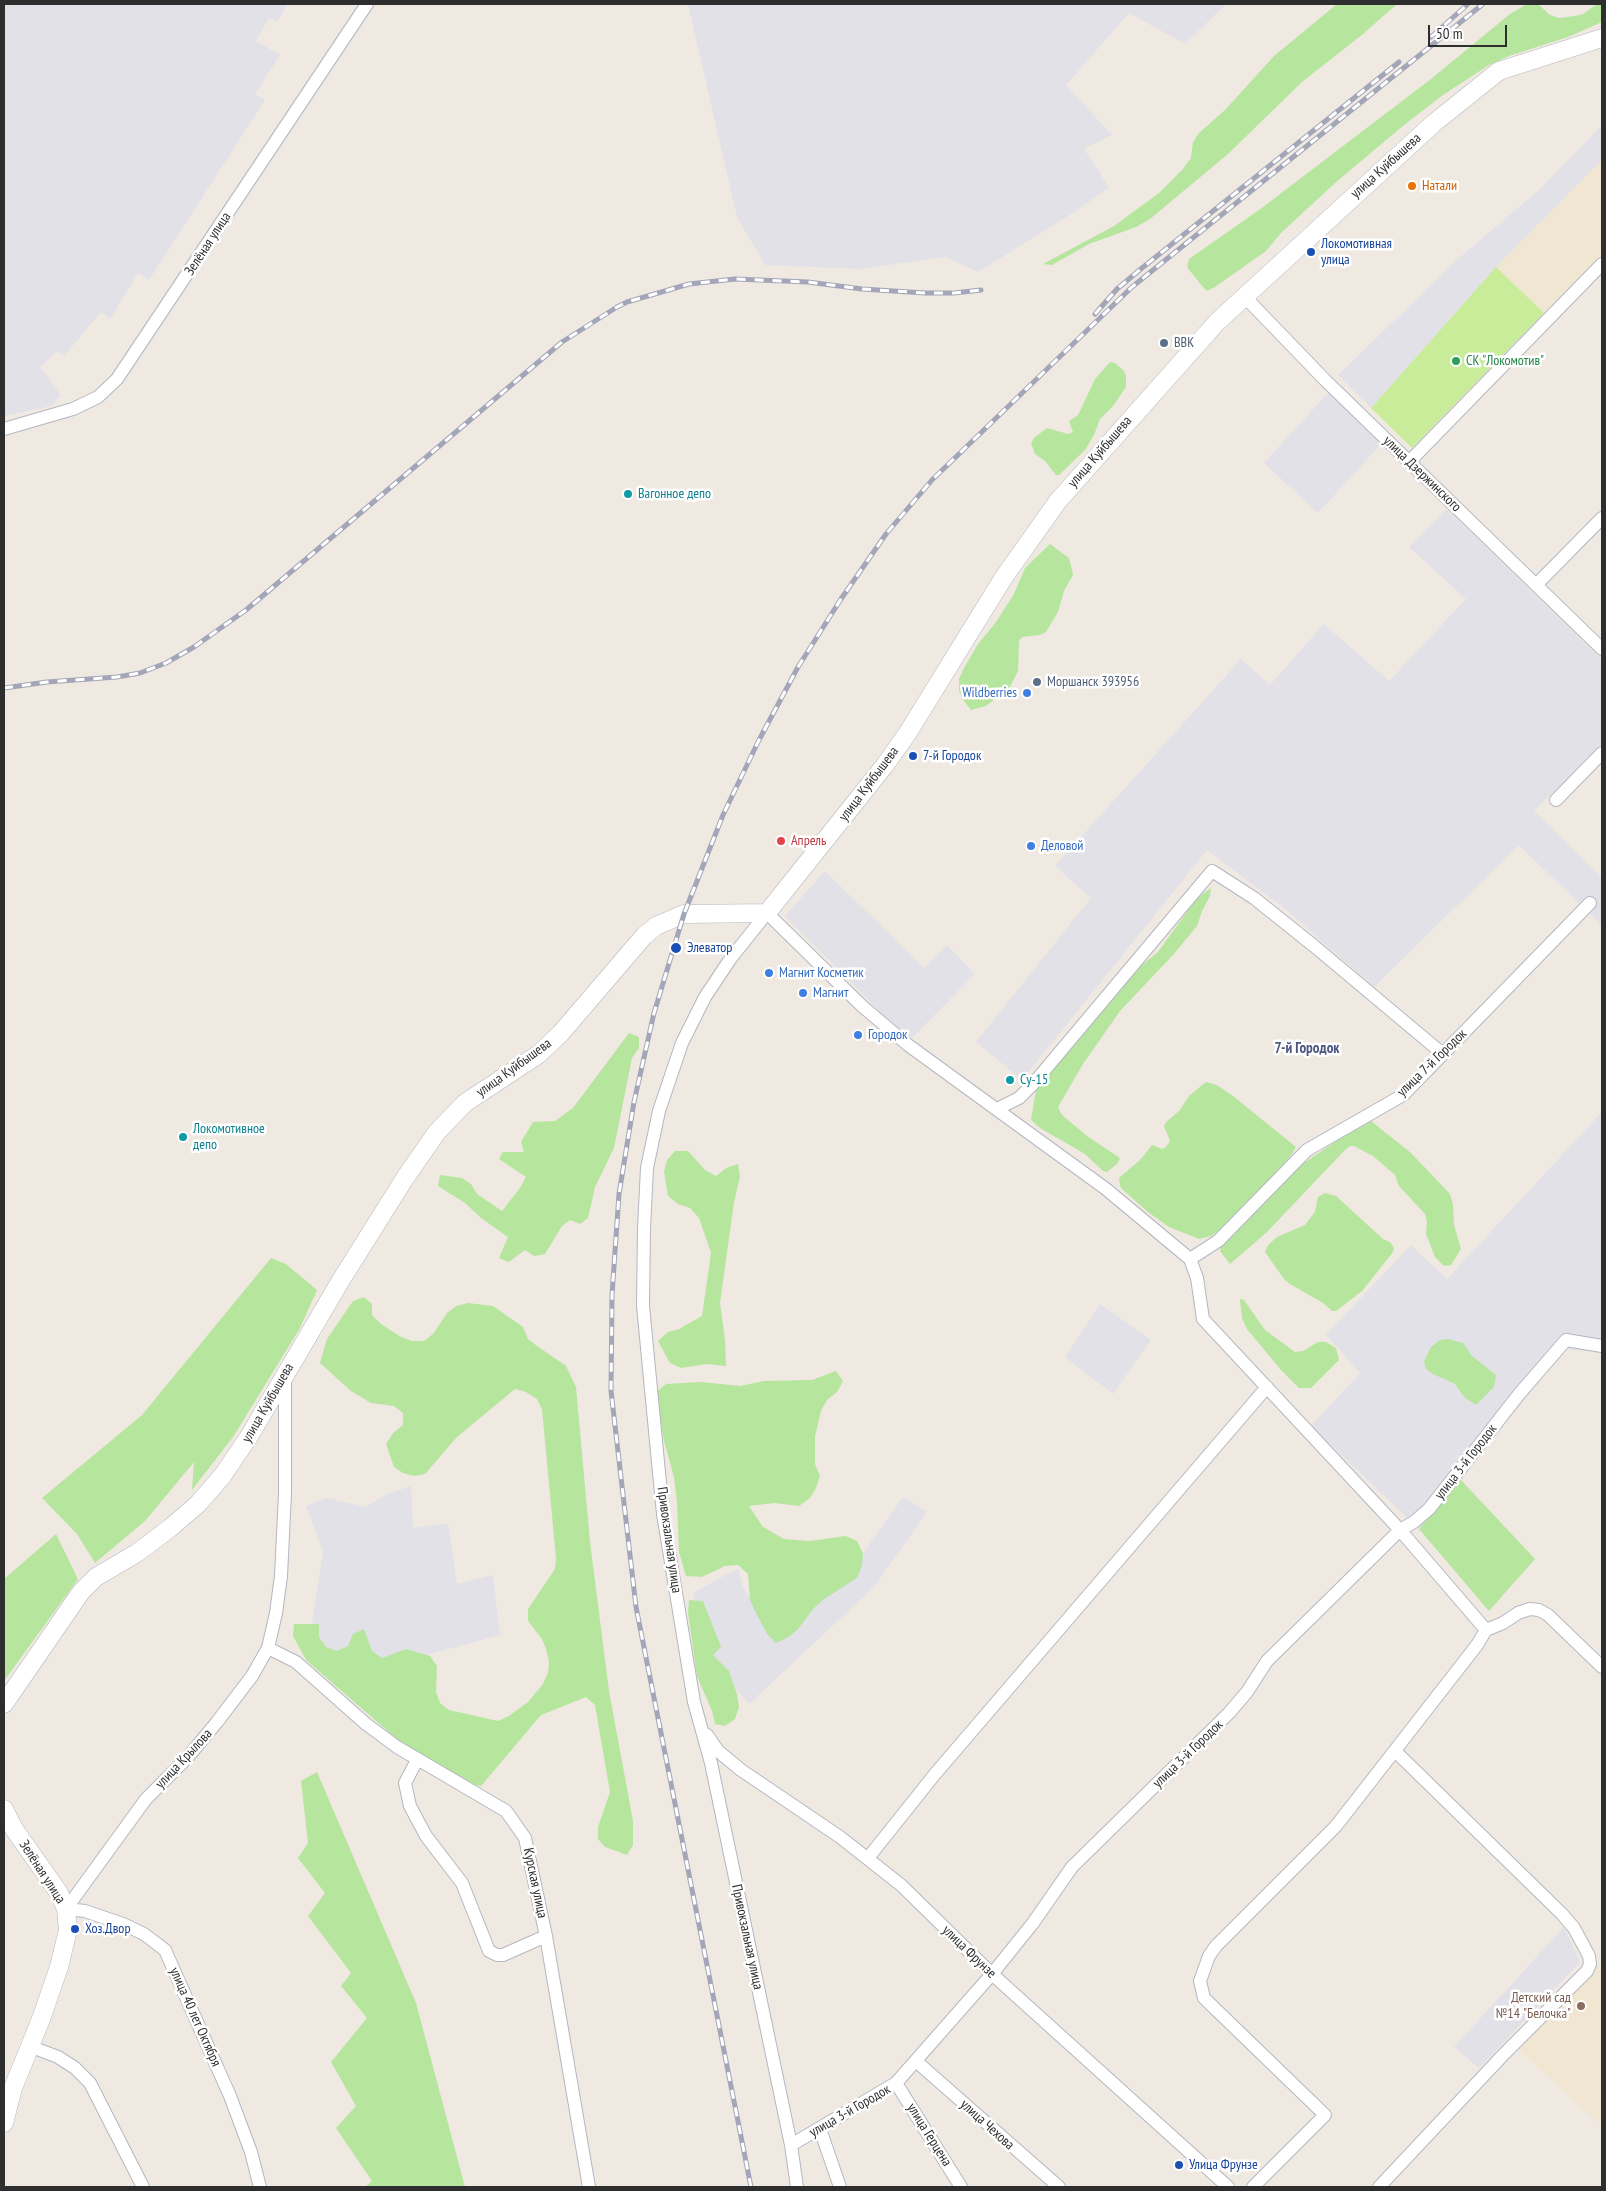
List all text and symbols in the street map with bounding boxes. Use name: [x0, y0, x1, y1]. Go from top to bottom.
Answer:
scale bar: [1431, 15, 1510, 47]
text: 50 m: [1436, 24, 1462, 43]
street label: улица Куйбышева: [1347, 130, 1425, 202]
place label: Натали: [1422, 178, 1457, 194]
marker: Натали: [1406, 180, 1418, 192]
street label: Зелёная улица: [181, 209, 235, 279]
place label: Локомотивная улица: [1321, 236, 1392, 268]
marker: Локомотивная улица: [1305, 246, 1317, 258]
place label: ВВК: [1174, 335, 1194, 351]
marker: ВВК: [1158, 337, 1170, 349]
place label: СК "Локомотив": [1466, 353, 1544, 369]
marker: СК "Локомотив": [1450, 355, 1462, 367]
street label: улица Куйбышева: [1065, 413, 1135, 491]
street label: улица Дзержинского: [1379, 432, 1465, 516]
place label: Вагонное депо: [638, 486, 711, 502]
marker: Вагонное депо: [622, 488, 634, 500]
place label: Моршанск 393956: [1047, 674, 1139, 690]
marker: Моршанск 393956: [1031, 676, 1043, 688]
place label: Wildberries: [962, 685, 1017, 701]
marker: Wildberries: [1021, 687, 1033, 699]
street label: улица Куйбышева: [836, 743, 902, 825]
place label: 7-й Городок: [923, 748, 981, 764]
marker: 7-й Городок: [907, 750, 919, 762]
place label: Апрель: [791, 833, 826, 849]
marker: Апрель: [775, 835, 787, 847]
place label: Деловой: [1041, 838, 1083, 854]
marker: Деловой: [1025, 840, 1037, 852]
place label: Элеватор: [687, 940, 732, 956]
marker: Элеватор: [669, 941, 683, 955]
place label: Магнит Косметик: [779, 965, 864, 981]
marker: Магнит Косметик: [763, 967, 775, 979]
place label: Магнит: [813, 985, 848, 1001]
marker: Магнит: [797, 987, 809, 999]
street label: улица 7-й Городок: [1394, 1026, 1470, 1100]
place label: Городок: [868, 1027, 908, 1043]
marker: Городок: [852, 1029, 864, 1041]
street label: улица Куйбышева: [473, 1035, 555, 1101]
district label: 7-й Городок: [1275, 1040, 1339, 1058]
place label: Су-15: [1020, 1072, 1048, 1088]
marker: Су-15: [1004, 1074, 1016, 1086]
place label: Локомотивное депо: [193, 1121, 265, 1154]
marker: Локомотивное депо: [177, 1131, 189, 1143]
street label: улица Куйбышева: [239, 1360, 297, 1446]
street label: улица 3-й Городок: [1431, 1421, 1501, 1503]
street label: Привокзальная улица: [653, 1486, 685, 1594]
street label: улица 3-й Городок: [1150, 1716, 1226, 1792]
street label: улица Крылова: [152, 1726, 216, 1792]
street label: Зелёная улица: [15, 1837, 69, 1907]
street label: Курская улица: [519, 1846, 551, 1920]
street label: Привокзальная улица: [728, 1883, 766, 1991]
place label: Хоз.Двор: [85, 1921, 130, 1937]
street label: улица Фрунзе: [939, 1922, 999, 1982]
marker: Хоз.Двор: [69, 1923, 81, 1935]
street label: улица 40 лет Октября: [166, 1965, 224, 2069]
place label: Детский сад №14 "Белочка": [1496, 1990, 1571, 2022]
marker: Детский сад №14 "Белочка": [1575, 2000, 1587, 2012]
street label: улица 3-й Городок: [807, 2081, 893, 2141]
street label: улица Чехова: [957, 2096, 1017, 2154]
street label: улица Герцена: [903, 2100, 955, 2170]
place label: Улица Фрунзе: [1189, 2157, 1258, 2173]
marker: Улица Фрунзе: [1173, 2159, 1185, 2171]

